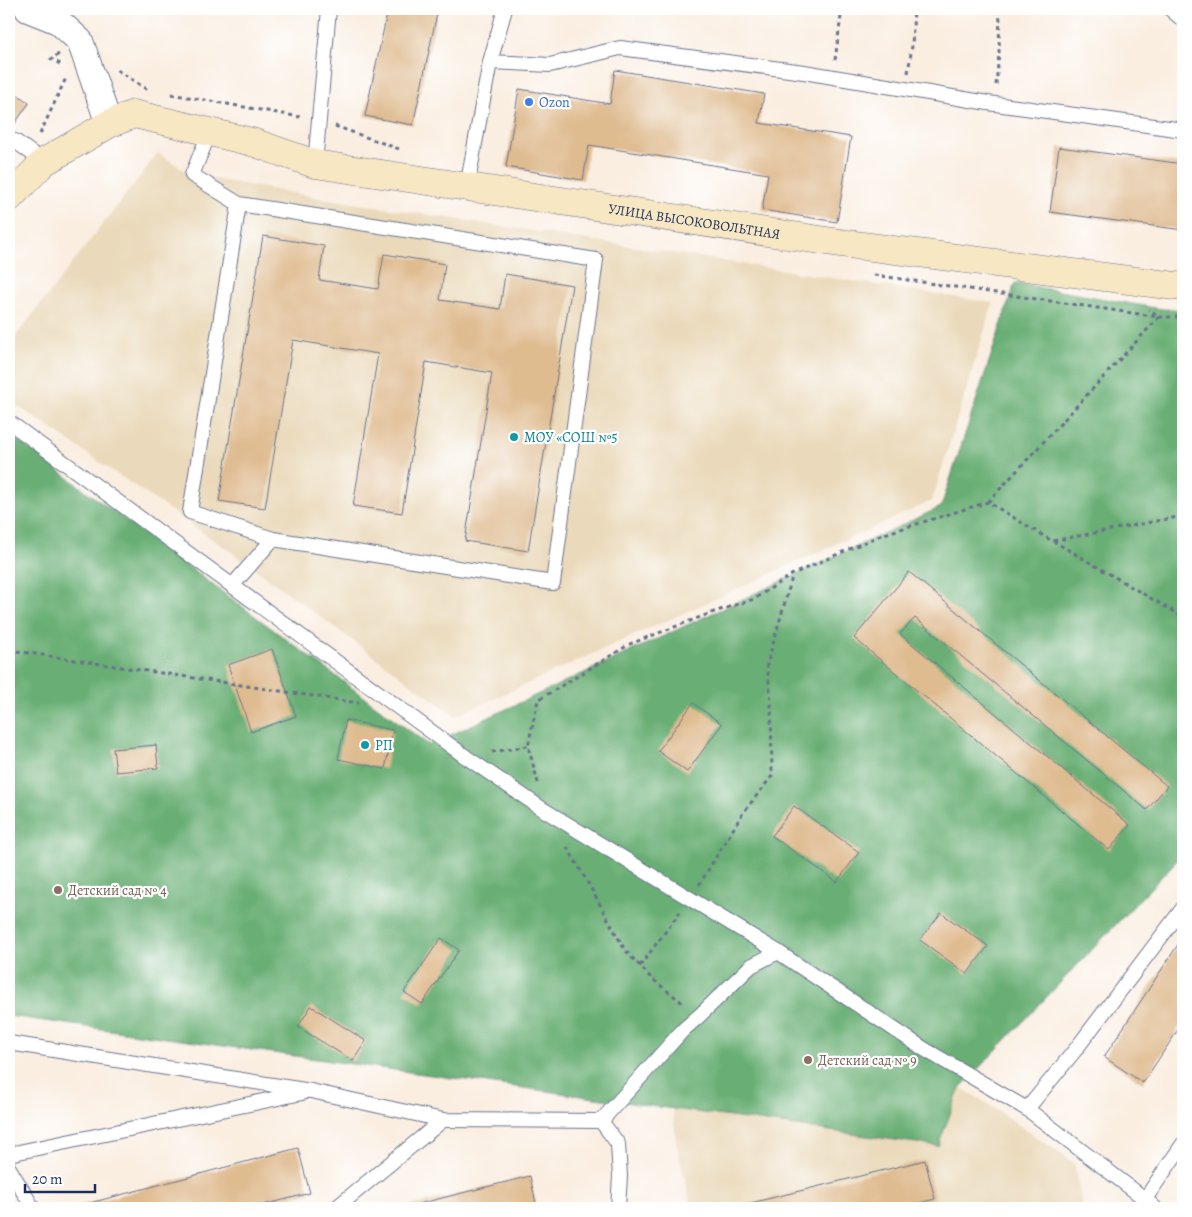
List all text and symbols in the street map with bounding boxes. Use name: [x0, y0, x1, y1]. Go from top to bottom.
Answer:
place label: Ozon: [539, 93, 570, 112]
marker: Ozon: [523, 96, 535, 108]
street label: УЛИЦА ВЫСОКОВОЛЬТНАЯ: [607, 199, 781, 244]
place label: МОУ «СОШ №5: [524, 428, 618, 447]
marker: МОУ «СОШ №5: [508, 431, 520, 443]
place label: РП: [375, 736, 393, 755]
marker: РП: [359, 739, 371, 751]
place label: Детский сад № 4: [68, 881, 167, 900]
marker: Детский сад № 4: [52, 884, 64, 896]
place label: Детский сад № 9: [818, 1051, 917, 1070]
marker: Детский сад № 9: [802, 1054, 814, 1066]
scale bar: [25, 1162, 95, 1194]
text: 20 m: [32, 1169, 63, 1189]

